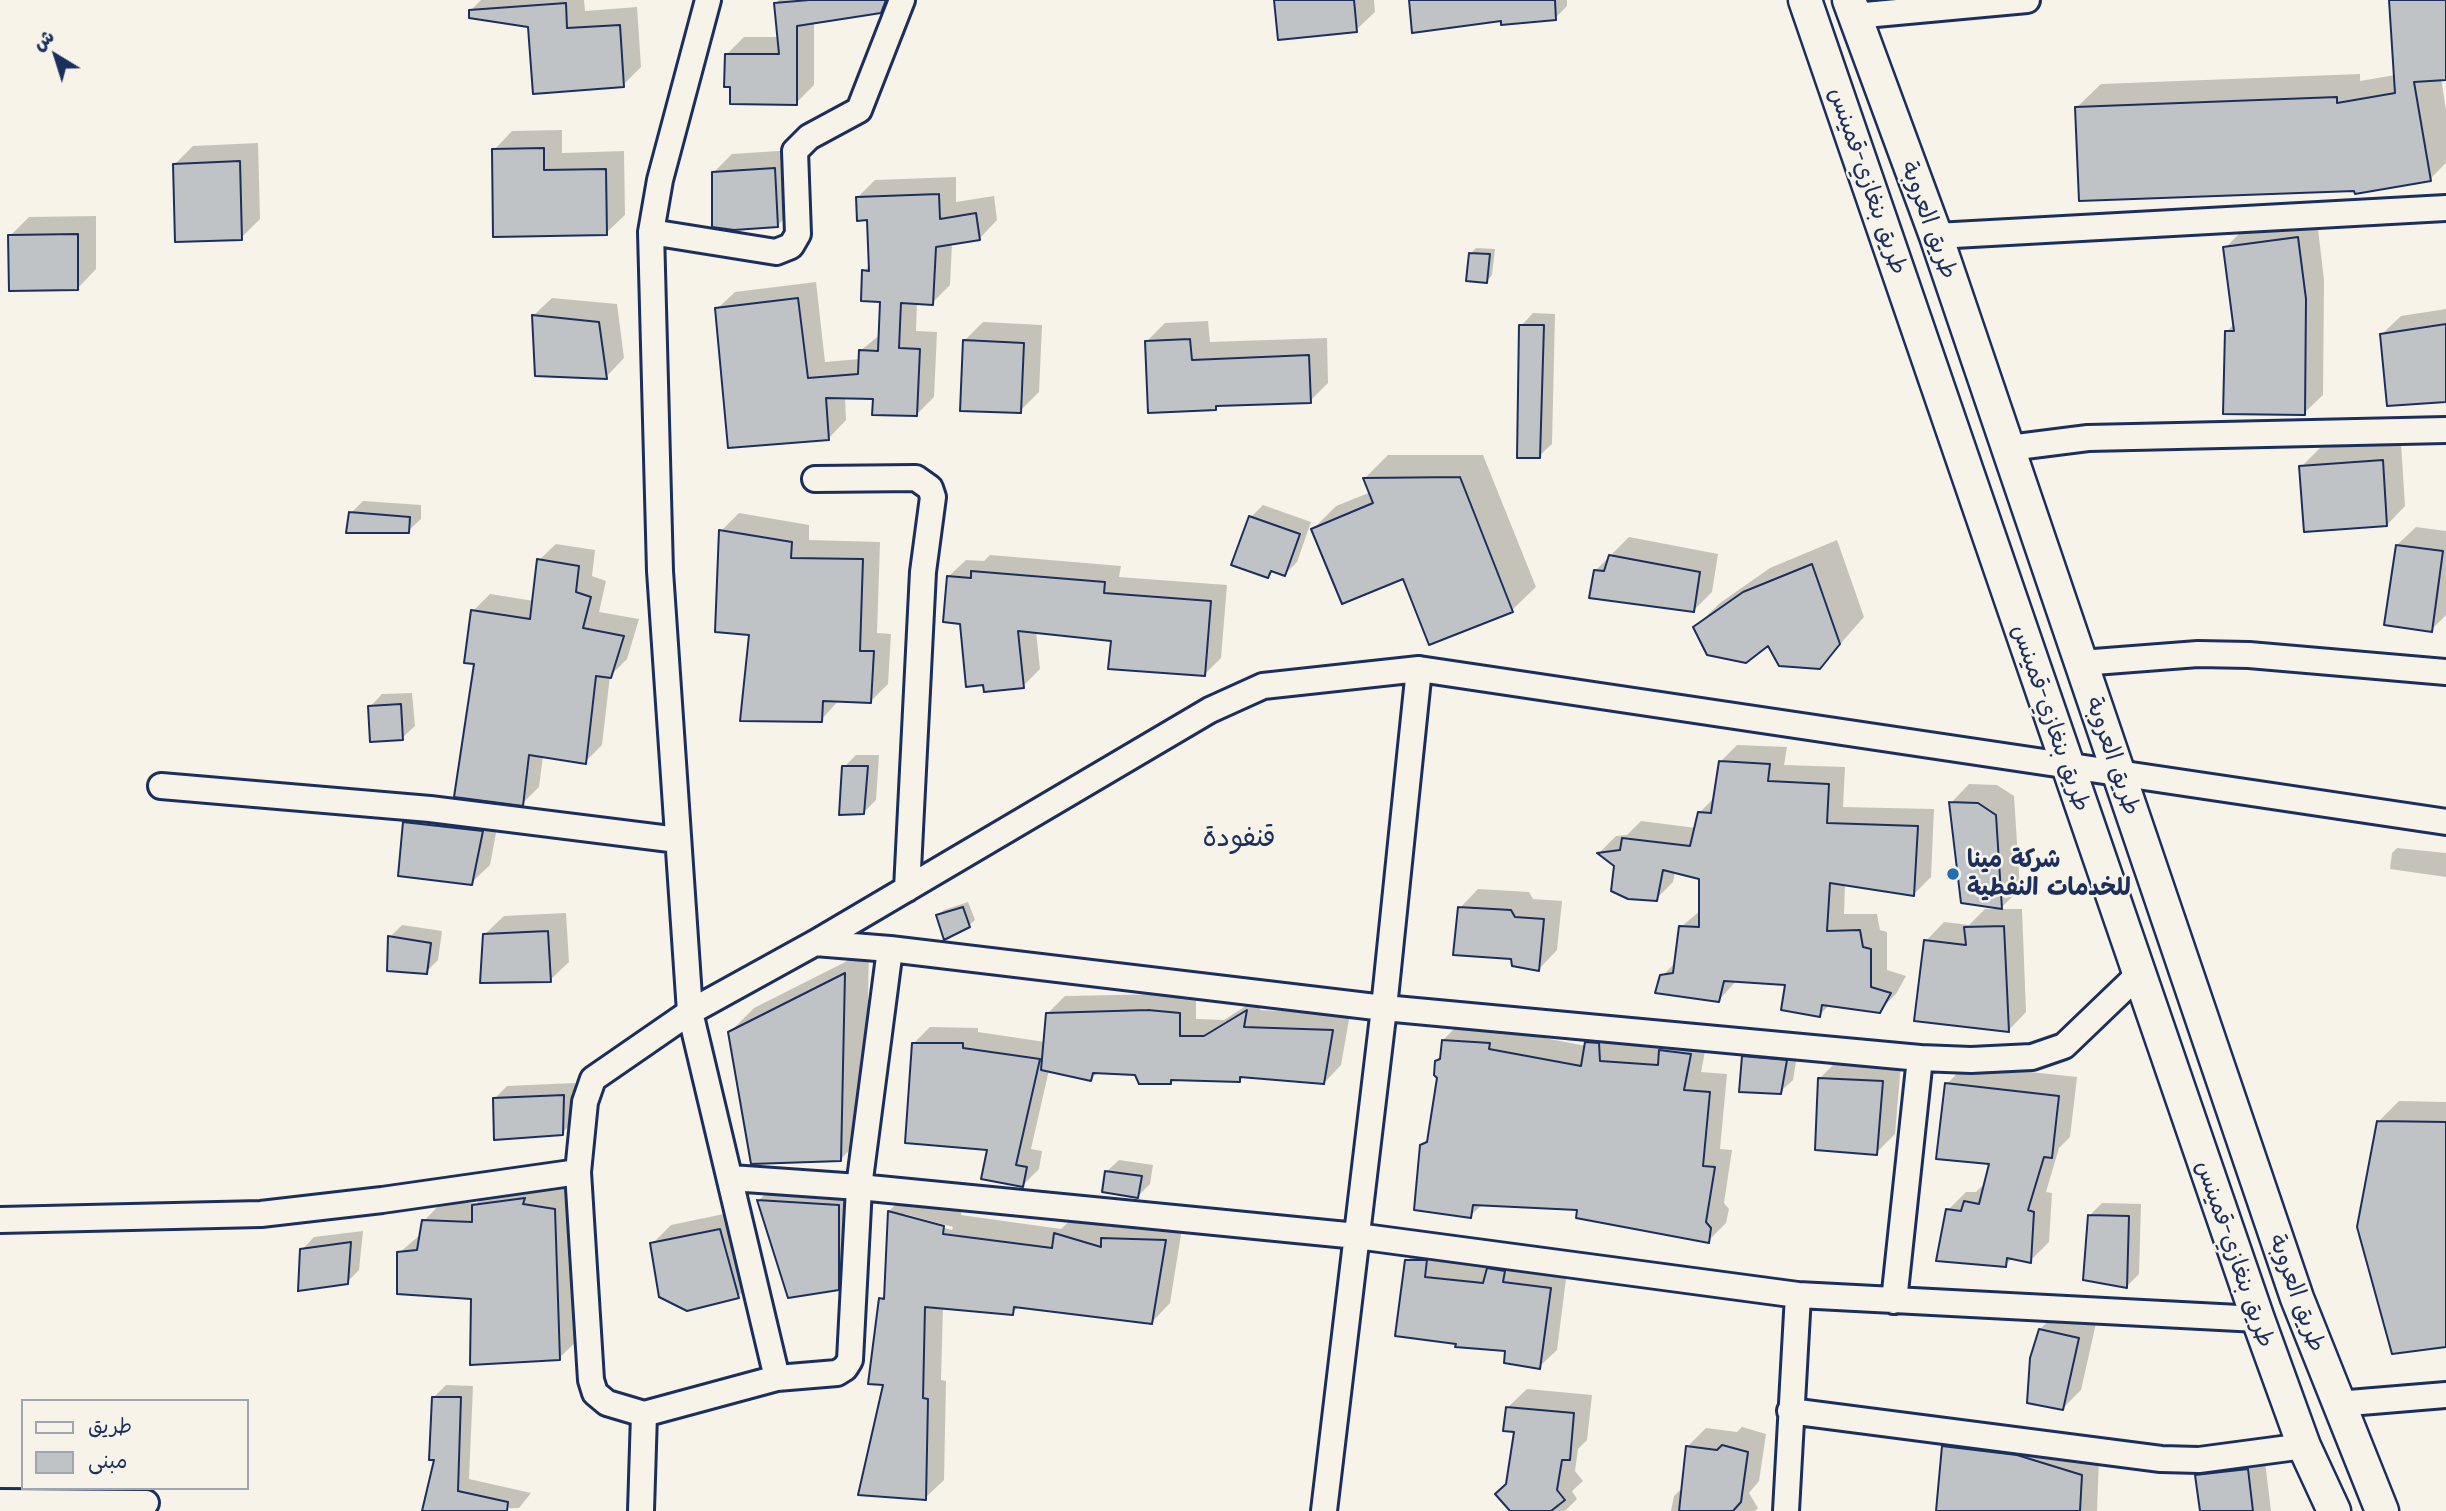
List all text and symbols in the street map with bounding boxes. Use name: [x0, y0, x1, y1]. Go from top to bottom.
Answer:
north arrow: [21, 21, 91, 91]
text: ش: [27, 23, 59, 55]
street label: طريق بنغازي-قمينس: [1822, 84, 1914, 278]
street label: طريق العروبة: [1894, 157, 1964, 283]
street label: طريق بنغازي-قمينس: [2005, 621, 2097, 815]
street label: طريق العروبة: [2079, 693, 2147, 819]
district label: قنفودة: [1202, 820, 1276, 854]
place label: شركة مينا للخدمات النفطية: [1967, 846, 2131, 902]
marker: شركة مينا للخدمات النفطية: [1945, 866, 1961, 882]
street label: طريق بنغازي-قمينس: [2189, 1157, 2281, 1351]
street label: طريق العروبة: [2262, 1230, 2332, 1356]
legend: [21, 1399, 248, 1490]
text: طريق: [88, 1411, 132, 1438]
text: مبنى: [88, 1446, 127, 1473]

